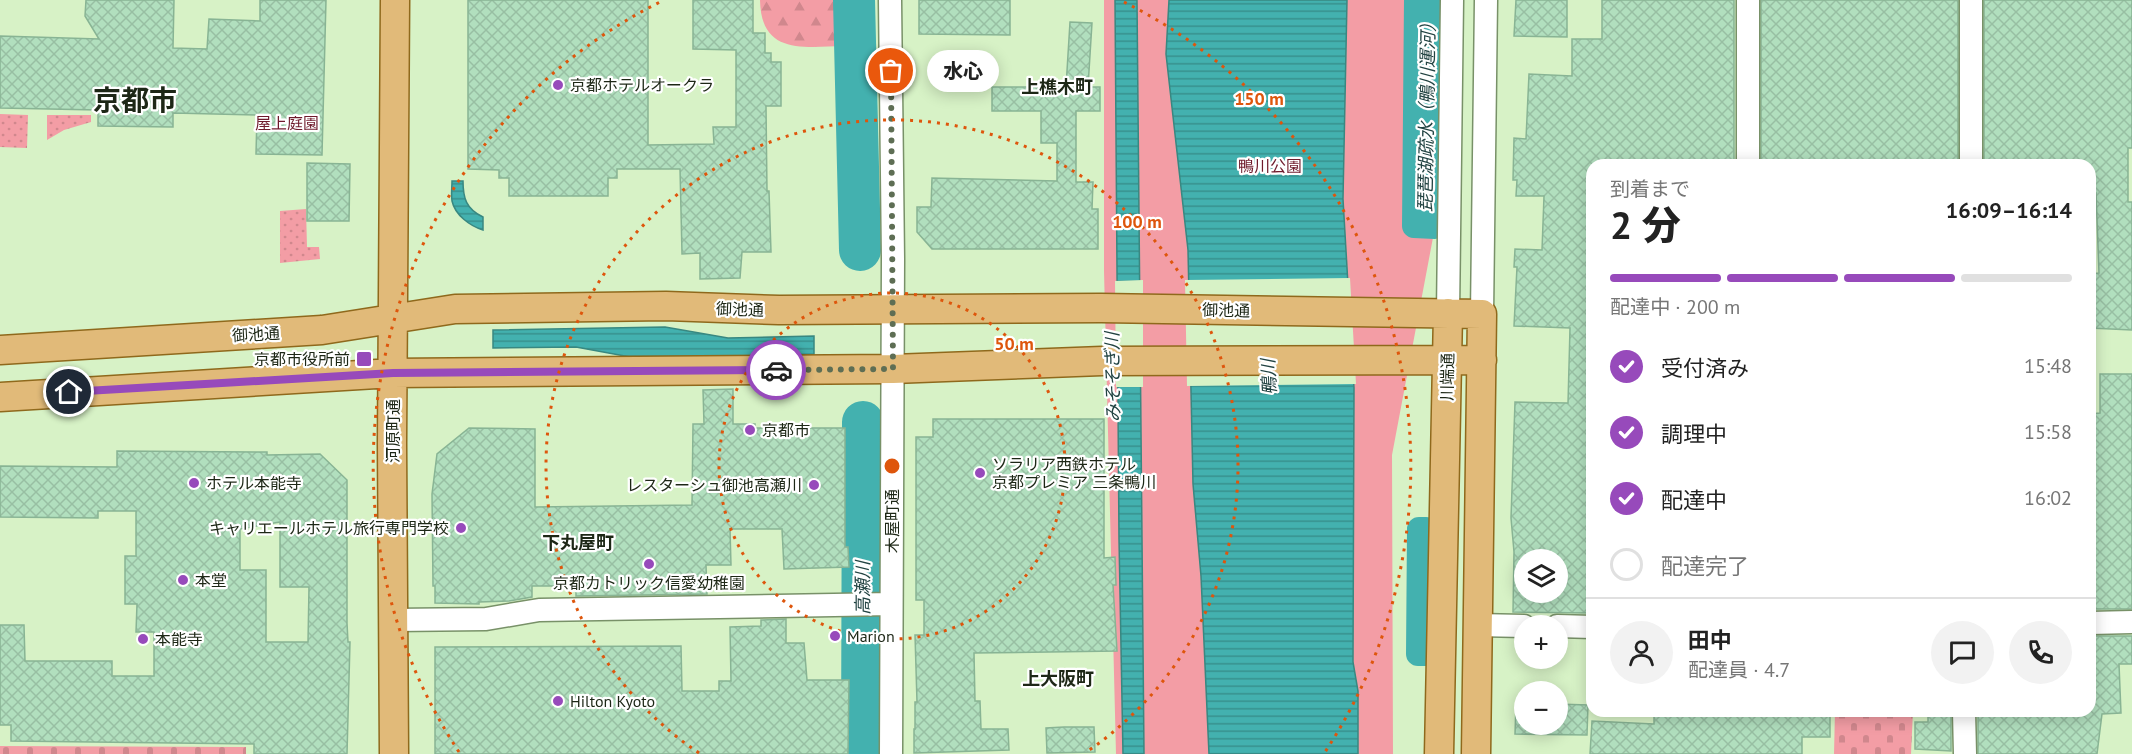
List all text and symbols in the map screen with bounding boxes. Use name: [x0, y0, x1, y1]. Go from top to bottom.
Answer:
water label: 琵琶湖疏水（鴨川運河）: [1413, 14, 1440, 212]
pin: [865, 45, 916, 96]
callout: 水心: [927, 50, 999, 92]
icon: bag: [874, 54, 907, 87]
text: 水心: [943, 58, 983, 84]
place label: 京都ホテルオークラ: [570, 75, 714, 95]
district label: 上樵木町: [1021, 75, 1093, 98]
marker: 京都ホテルオークラ: [551, 78, 565, 92]
district label: 京都市: [93, 81, 177, 118]
text: 150 m: [1234, 87, 1284, 110]
park label: 屋上庭園: [255, 113, 319, 133]
park label: 鴨川公園: [1238, 156, 1302, 176]
text: 到着まで: [1610, 176, 1690, 202]
text: 16:09–16:14: [1946, 196, 2072, 224]
text: 2 分: [1610, 199, 1681, 250]
text: 100 m: [1112, 210, 1162, 233]
text: 配達中 · 200 m: [1610, 294, 1740, 320]
street label: 御池通: [716, 298, 764, 320]
street label: 御池通: [1202, 300, 1250, 320]
street label: 御池通: [232, 323, 280, 345]
water label: みそそぎ川: [1100, 330, 1125, 422]
text: 50 m: [994, 332, 1034, 355]
courier: [746, 340, 806, 400]
place label: 京都市役所前: [254, 349, 350, 369]
marker: 京都市役所前: [355, 350, 373, 368]
icon: check: [1610, 350, 1643, 383]
street label: 川端通: [1437, 353, 1457, 401]
text: 15:48: [2024, 353, 2072, 379]
icon: car: [760, 354, 793, 387]
text: 受付済み: [1661, 354, 1749, 382]
water label: 鴨川: [1256, 356, 1281, 396]
pin: [43, 366, 94, 417]
icon: home: [52, 375, 85, 408]
street label: 河原町通: [383, 399, 403, 463]
icon: check: [1610, 416, 1643, 449]
text: 15:58: [2024, 419, 2072, 445]
place label: 京都市: [762, 420, 810, 440]
text: 調理中: [1661, 420, 1727, 448]
marker: 京都市: [743, 423, 757, 437]
place label: ソラリア西鉄ホテル 京都プレミア 三条鴨川: [992, 454, 1156, 492]
centre of rings: [882, 456, 902, 476]
marker: ソラリア西鉄ホテル 京都プレミア 三条鴨川: [973, 466, 987, 480]
place label: ホテル本能寺: [206, 473, 302, 493]
place label: レスターシュ御池高瀬川: [626, 475, 802, 495]
marker: ホテル本能寺: [187, 476, 201, 490]
marker: レスターシュ御池高瀬川: [807, 478, 821, 492]
icon: check: [1610, 482, 1643, 515]
text: 16:02: [2024, 485, 2072, 511]
text: 配達中: [1661, 486, 1727, 514]
street label: 木屋町通: [882, 489, 902, 553]
place label: キャリエールホテル旅行専門学校: [209, 518, 449, 538]
marker: キャリエールホテル旅行専門学校: [454, 521, 468, 535]
district label: 下丸屋町: [542, 531, 614, 554]
map controls: [1514, 549, 1568, 735]
button: layers: [1514, 549, 1568, 603]
text: 配達完了: [1661, 552, 1749, 580]
marker: 京都カトリック信愛幼稚園: [642, 557, 656, 571]
water label: 高瀬川: [851, 559, 874, 615]
place label: 本堂: [195, 570, 227, 590]
marker: 本堂: [176, 573, 190, 587]
place label: 京都カトリック信愛幼稚園: [553, 573, 745, 593]
button: +: [1514, 615, 1568, 669]
button: person: [1610, 621, 1673, 684]
button: chat: [1931, 621, 1994, 684]
button: phone: [2009, 621, 2072, 684]
place label: Marion: [847, 626, 895, 646]
text: 田中: [1688, 626, 1732, 654]
place label: 本能寺: [155, 629, 203, 649]
marker: Marion: [828, 629, 842, 643]
marker: 本能寺: [136, 632, 150, 646]
text: 配達員 · 4.7: [1688, 657, 1790, 683]
district label: 上大阪町: [1022, 667, 1094, 690]
button: −: [1514, 681, 1568, 735]
place label: Hilton Kyoto: [570, 691, 655, 711]
marker: Hilton Kyoto: [551, 694, 565, 708]

